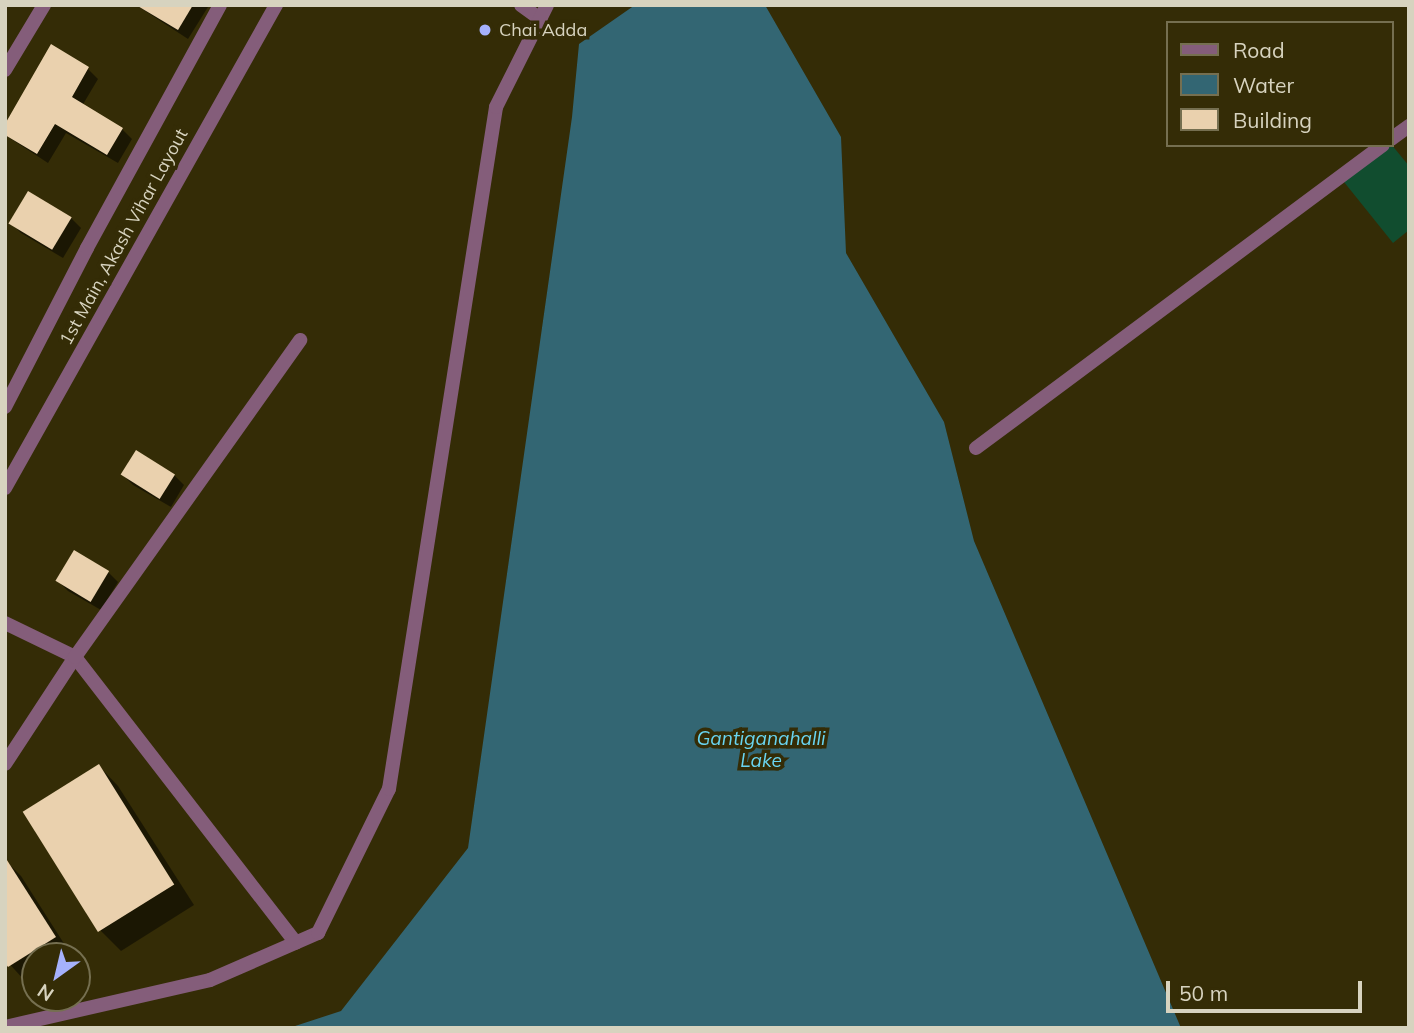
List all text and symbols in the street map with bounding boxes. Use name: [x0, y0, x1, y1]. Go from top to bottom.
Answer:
place label: Chai Adda: [499, 19, 587, 41]
legend: [1166, 21, 1393, 147]
marker: Chai Adda: [477, 22, 493, 38]
text: Road: [1233, 37, 1284, 63]
text: Water: [1233, 72, 1294, 98]
text: Building: [1233, 107, 1312, 133]
street label: 1st Main, Akash Vihar Layout: [55, 125, 193, 349]
water label: Gantiganahalli Lake: [696, 728, 826, 772]
north arrow: [21, 942, 91, 1012]
scale bar: [1169, 967, 1365, 1011]
text: N: [33, 979, 58, 1007]
text: 50 m: [1179, 980, 1228, 1006]

